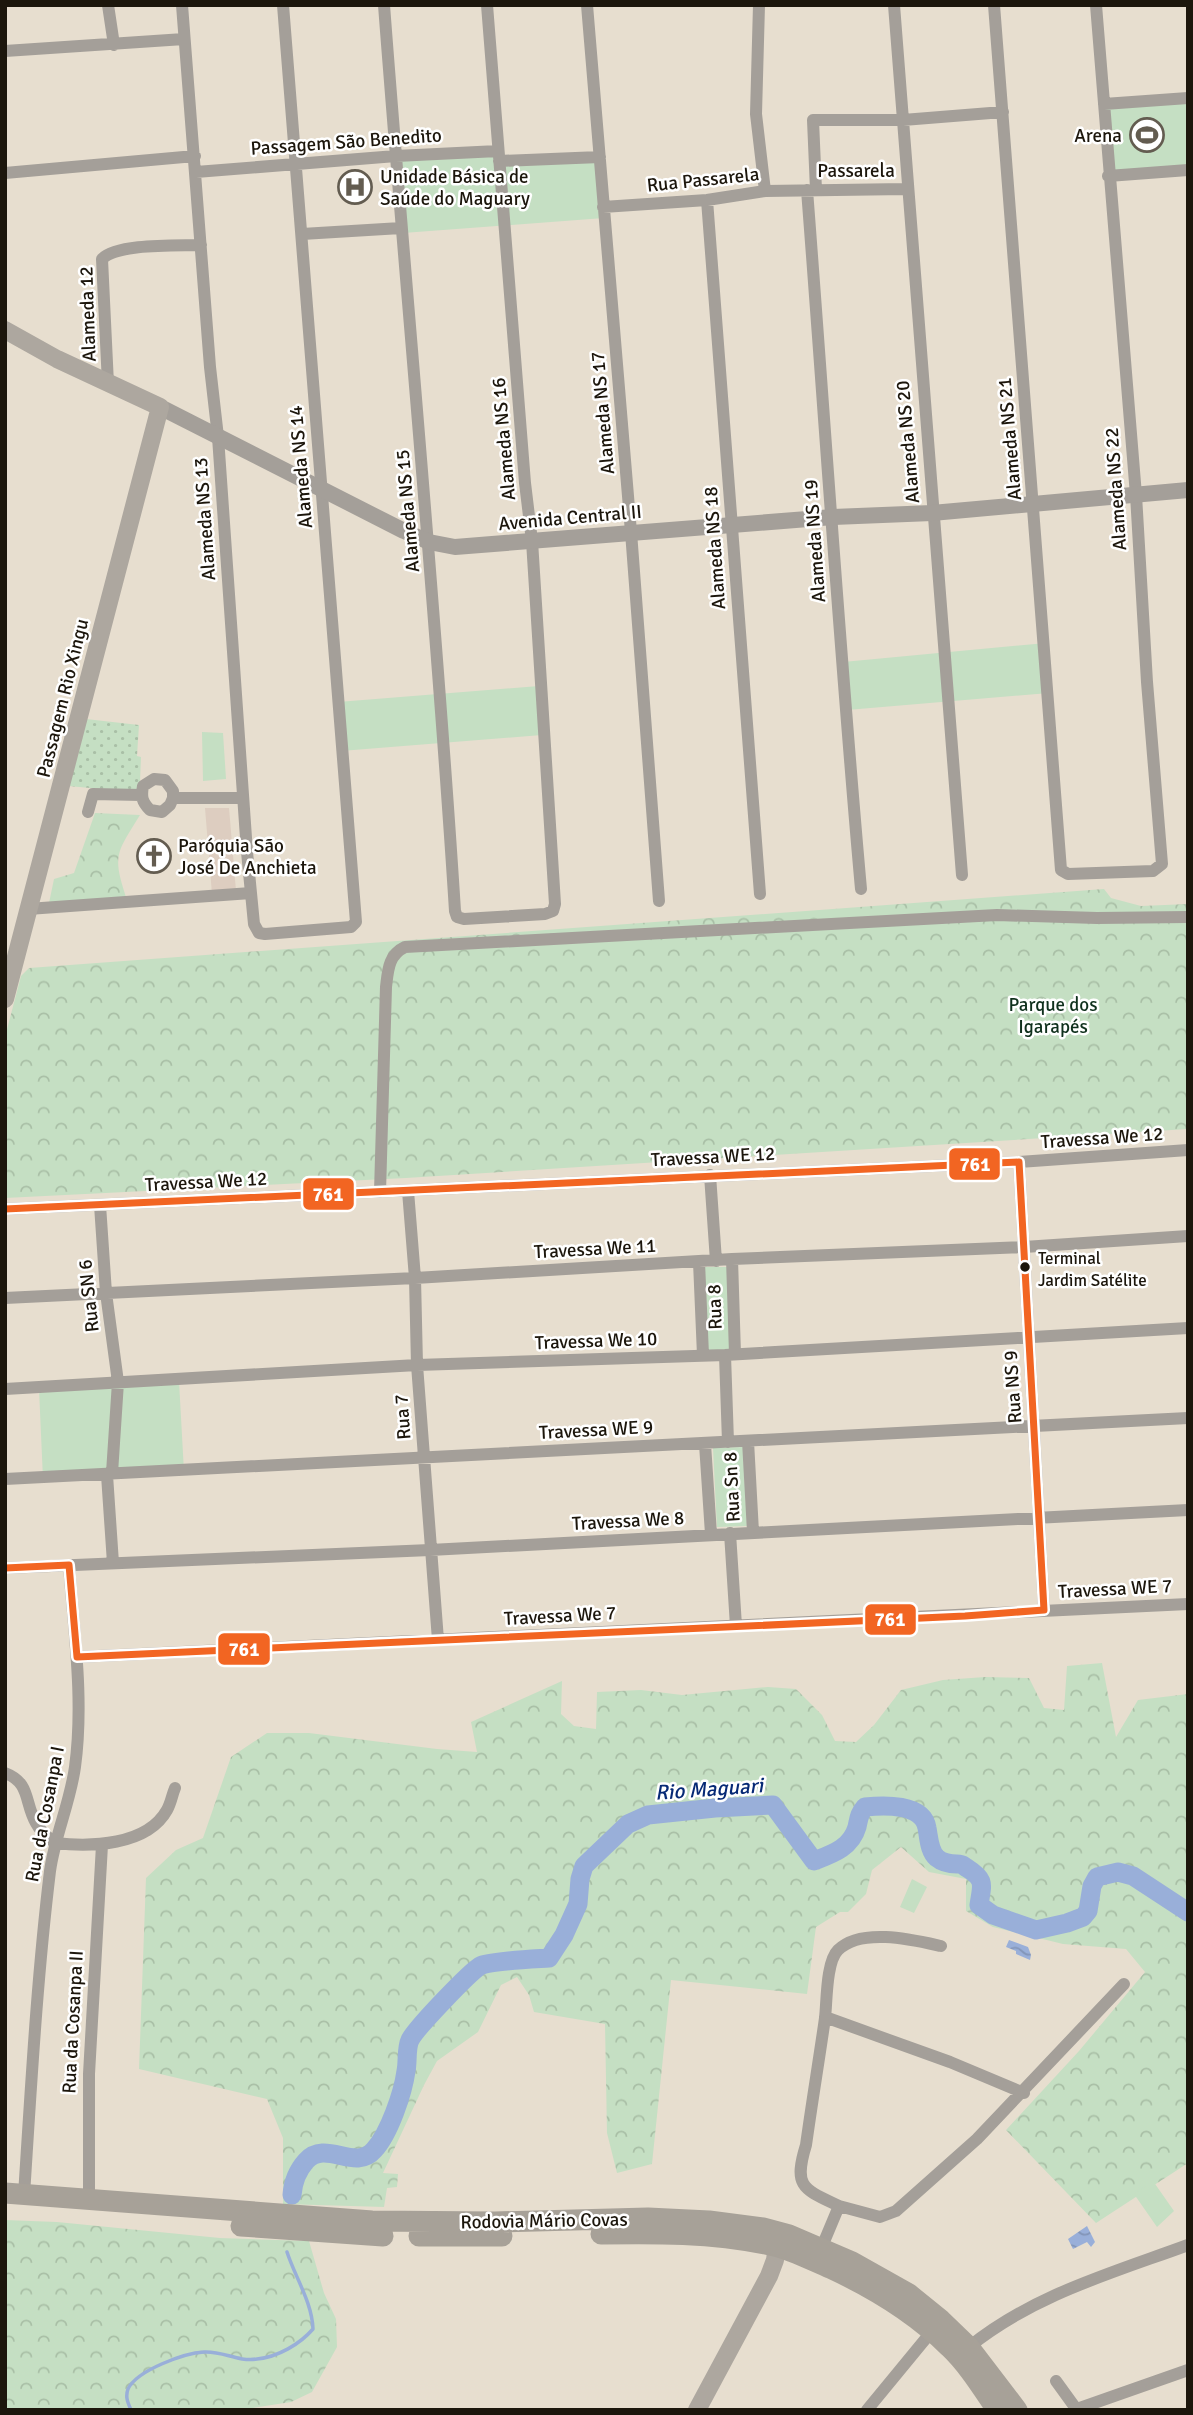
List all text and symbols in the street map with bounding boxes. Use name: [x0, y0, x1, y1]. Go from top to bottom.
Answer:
sports icon: Arena: [1128, 116, 1166, 154]
street label: Passagem São Benedito: [250, 123, 443, 161]
place label: Arena: [1074, 124, 1122, 148]
street label: Passarela: [817, 159, 895, 183]
street label: Rua Passarela: [646, 162, 760, 198]
place label: Unidade Básica de Saúde do Maguary: [380, 165, 530, 211]
hospital icon: Unidade Básica de Saúde do Maguary: [336, 168, 374, 206]
street label: Alameda 12: [74, 266, 102, 362]
street label: Alameda NS 17: [586, 350, 620, 475]
street label: Alameda NS 16: [487, 376, 521, 501]
street label: Alameda NS 21: [993, 376, 1027, 501]
street label: Alameda NS 20: [891, 379, 925, 504]
street label: Alameda NS 14: [284, 404, 318, 529]
street label: Alameda NS 22: [1100, 427, 1132, 551]
street label: Alameda NS 15: [391, 448, 425, 573]
street label: Alameda NS 13: [189, 457, 221, 581]
street label: Alameda NS 19: [799, 479, 831, 603]
street label: Alameda NS 18: [699, 486, 731, 610]
street label: Avenida Central II: [497, 500, 643, 536]
street label: Passagem Rio Xingu: [32, 616, 94, 780]
place label: Paróquia São José De Anchieta: [178, 834, 317, 880]
church icon: Paróquia São José De Anchieta: [135, 837, 173, 875]
park label: Parque dos Igarapés: [1008, 993, 1098, 1039]
street label: Travessa We 12: [1040, 1122, 1164, 1154]
street label: Travessa WE 12: [650, 1142, 776, 1172]
line badge: 761: [948, 1147, 1001, 1181]
text: 761: [960, 1153, 990, 1177]
street label: Travessa We 12: [144, 1167, 268, 1197]
line badge: 761: [302, 1177, 355, 1211]
text: 761: [313, 1183, 343, 1207]
street label: Travessa We 11: [533, 1234, 657, 1264]
place label: Terminal Jardim Satélite: [1038, 1248, 1147, 1291]
street label: Rua SN 6: [73, 1258, 105, 1334]
marker: Terminal Jardim Satélite: [1018, 1260, 1032, 1274]
street label: Rua 8: [702, 1284, 728, 1330]
street label: Travessa We 10: [534, 1327, 658, 1355]
street label: Rua NS 9: [998, 1350, 1028, 1424]
street label: Rua 7: [389, 1393, 417, 1440]
street label: Travessa WE 9: [538, 1415, 654, 1445]
street label: Rua Sn 8: [718, 1451, 746, 1523]
street label: Travessa We 8: [571, 1506, 685, 1536]
street label: Travessa WE 7: [1057, 1574, 1173, 1604]
street label: Travessa We 7: [503, 1601, 617, 1631]
line badge: 761: [864, 1603, 917, 1636]
text: 761: [875, 1608, 905, 1632]
line badge: 761: [217, 1632, 271, 1666]
text: 761: [229, 1638, 259, 1662]
street label: Rua da Cosanpa I: [20, 1744, 70, 1884]
water label: Rio Maguari: [654, 1772, 766, 1806]
street label: Rua da Cosanpa II: [57, 1950, 89, 2094]
street label: Rodovia Mário Covas: [460, 2208, 628, 2234]

